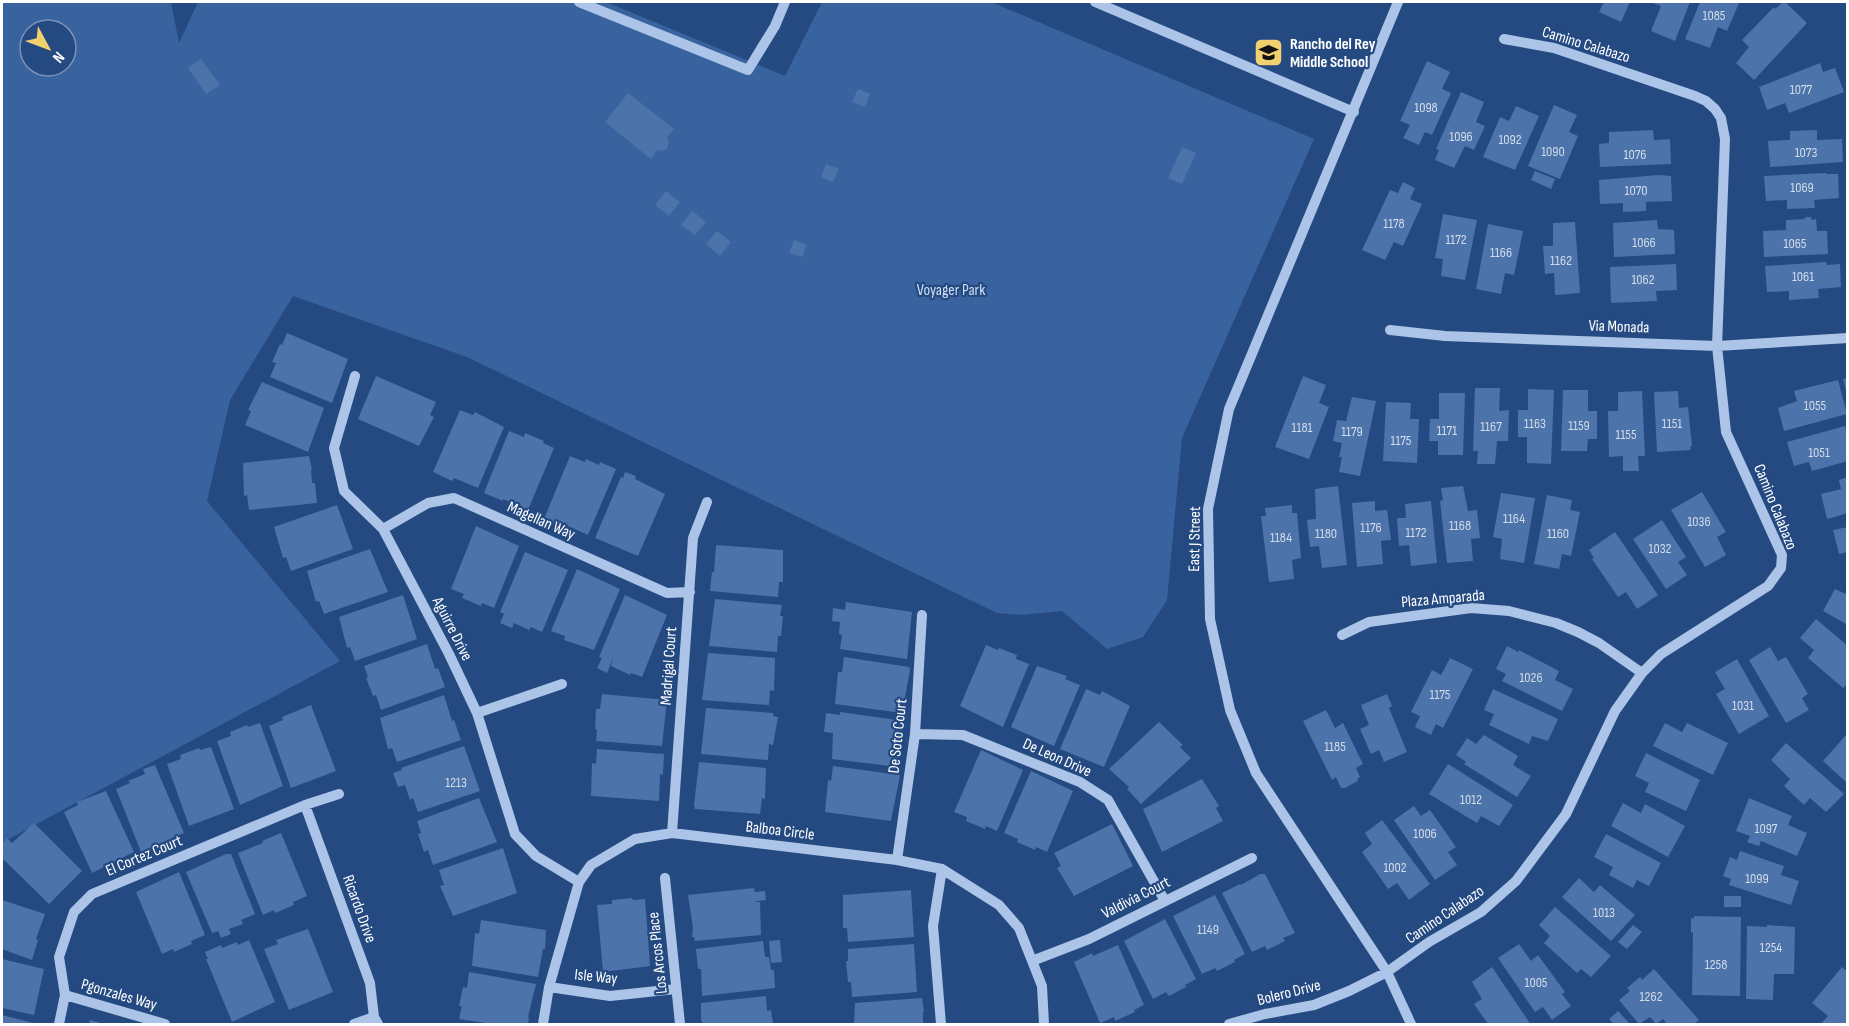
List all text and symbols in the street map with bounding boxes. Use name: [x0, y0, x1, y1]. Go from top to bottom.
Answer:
house number: 1085: [1703, 7, 1726, 24]
north arrow: [18, 18, 78, 78]
street label: Camino Calabazo: [1540, 23, 1632, 67]
place label: Rancho del Rey Middle School: [1290, 35, 1376, 72]
school or university icon: Rancho del Rey Middle School: [1253, 37, 1285, 69]
text: N: [48, 47, 68, 66]
house number: 1077: [1790, 81, 1813, 98]
house number: 1098: [1414, 99, 1438, 116]
house number: 1096: [1449, 128, 1473, 145]
house number: 1092: [1498, 131, 1522, 148]
house number: 1090: [1541, 143, 1565, 160]
house number: 1073: [1795, 144, 1817, 161]
house number: 1076: [1624, 146, 1646, 163]
house number: 1069: [1790, 179, 1814, 196]
house number: 1070: [1625, 182, 1647, 199]
house number: 1178: [1383, 215, 1405, 232]
house number: 1172: [1445, 231, 1467, 248]
house number: 1066: [1632, 234, 1656, 251]
house number: 1065: [1784, 235, 1807, 252]
house number: 1166: [1490, 244, 1512, 261]
house number: 1162: [1550, 252, 1572, 269]
house number: 1061: [1792, 268, 1814, 285]
house number: 1062: [1631, 271, 1655, 288]
park label: Voyager Park: [917, 281, 985, 300]
street label: Via Monada: [1588, 316, 1650, 338]
house number: 1055: [1804, 397, 1827, 414]
house number: 1163: [1524, 415, 1546, 432]
house number: 1151: [1662, 415, 1682, 432]
house number: 1159: [1568, 417, 1590, 434]
house number: 1167: [1480, 418, 1502, 435]
house number: 1181: [1292, 419, 1313, 436]
house number: 1171: [1437, 422, 1457, 439]
house number: 1179: [1341, 423, 1363, 440]
house number: 1155: [1615, 426, 1637, 443]
house number: 1175: [1391, 432, 1412, 449]
house number: 1051: [1808, 444, 1830, 461]
street label: Camino Calabazo: [1749, 461, 1801, 553]
street label: Magellan Way: [504, 498, 578, 544]
street label: East J Street: [1185, 506, 1205, 572]
house number: 1164: [1503, 510, 1525, 527]
house number: 1036: [1687, 513, 1711, 530]
house number: 1168: [1449, 517, 1471, 534]
house number: 1176: [1360, 519, 1382, 536]
house number: 1172: [1405, 524, 1427, 541]
house number: 1180: [1315, 525, 1337, 542]
house number: 1160: [1547, 525, 1569, 542]
house number: 1184: [1270, 529, 1292, 546]
house number: 1032: [1649, 540, 1672, 557]
street label: Plaza Amparada: [1400, 586, 1486, 612]
street label: Aguirre Drive: [427, 593, 476, 664]
street label: Madrigal Court: [657, 626, 681, 706]
house number: 1026: [1519, 669, 1543, 686]
house number: 1175: [1430, 686, 1451, 703]
house number: 1031: [1732, 697, 1754, 714]
street label: De Soto Court: [885, 698, 911, 774]
street label: De Leon Drive: [1020, 734, 1094, 782]
house number: 1185: [1324, 738, 1346, 755]
house number: 1213: [445, 774, 467, 791]
house number: 1012: [1460, 791, 1482, 808]
street label: Balboa Circle: [745, 817, 815, 845]
house number: 1097: [1755, 820, 1778, 837]
house number: 1006: [1413, 825, 1437, 842]
street label: El Cortez Court: [103, 831, 185, 881]
house number: 1002: [1383, 859, 1407, 876]
house number: 1099: [1745, 870, 1769, 887]
street label: Ricardo Drive: [338, 872, 380, 946]
street label: Valdivia Court: [1099, 873, 1173, 923]
street label: Camino Calabazo: [1402, 882, 1488, 948]
house number: 1013: [1593, 904, 1615, 921]
street label: Los Arcos Place: [644, 911, 672, 995]
house number: 1149: [1197, 921, 1219, 938]
house number: 1254: [1760, 939, 1782, 956]
house number: 1258: [1705, 956, 1727, 973]
street label: Isle Way: [574, 965, 618, 989]
house number: 1005: [1524, 974, 1548, 991]
street label: Pgonzales Way: [79, 975, 159, 1015]
street label: Bolero Drive: [1255, 976, 1323, 1010]
house number: 1262: [1640, 988, 1663, 1005]

